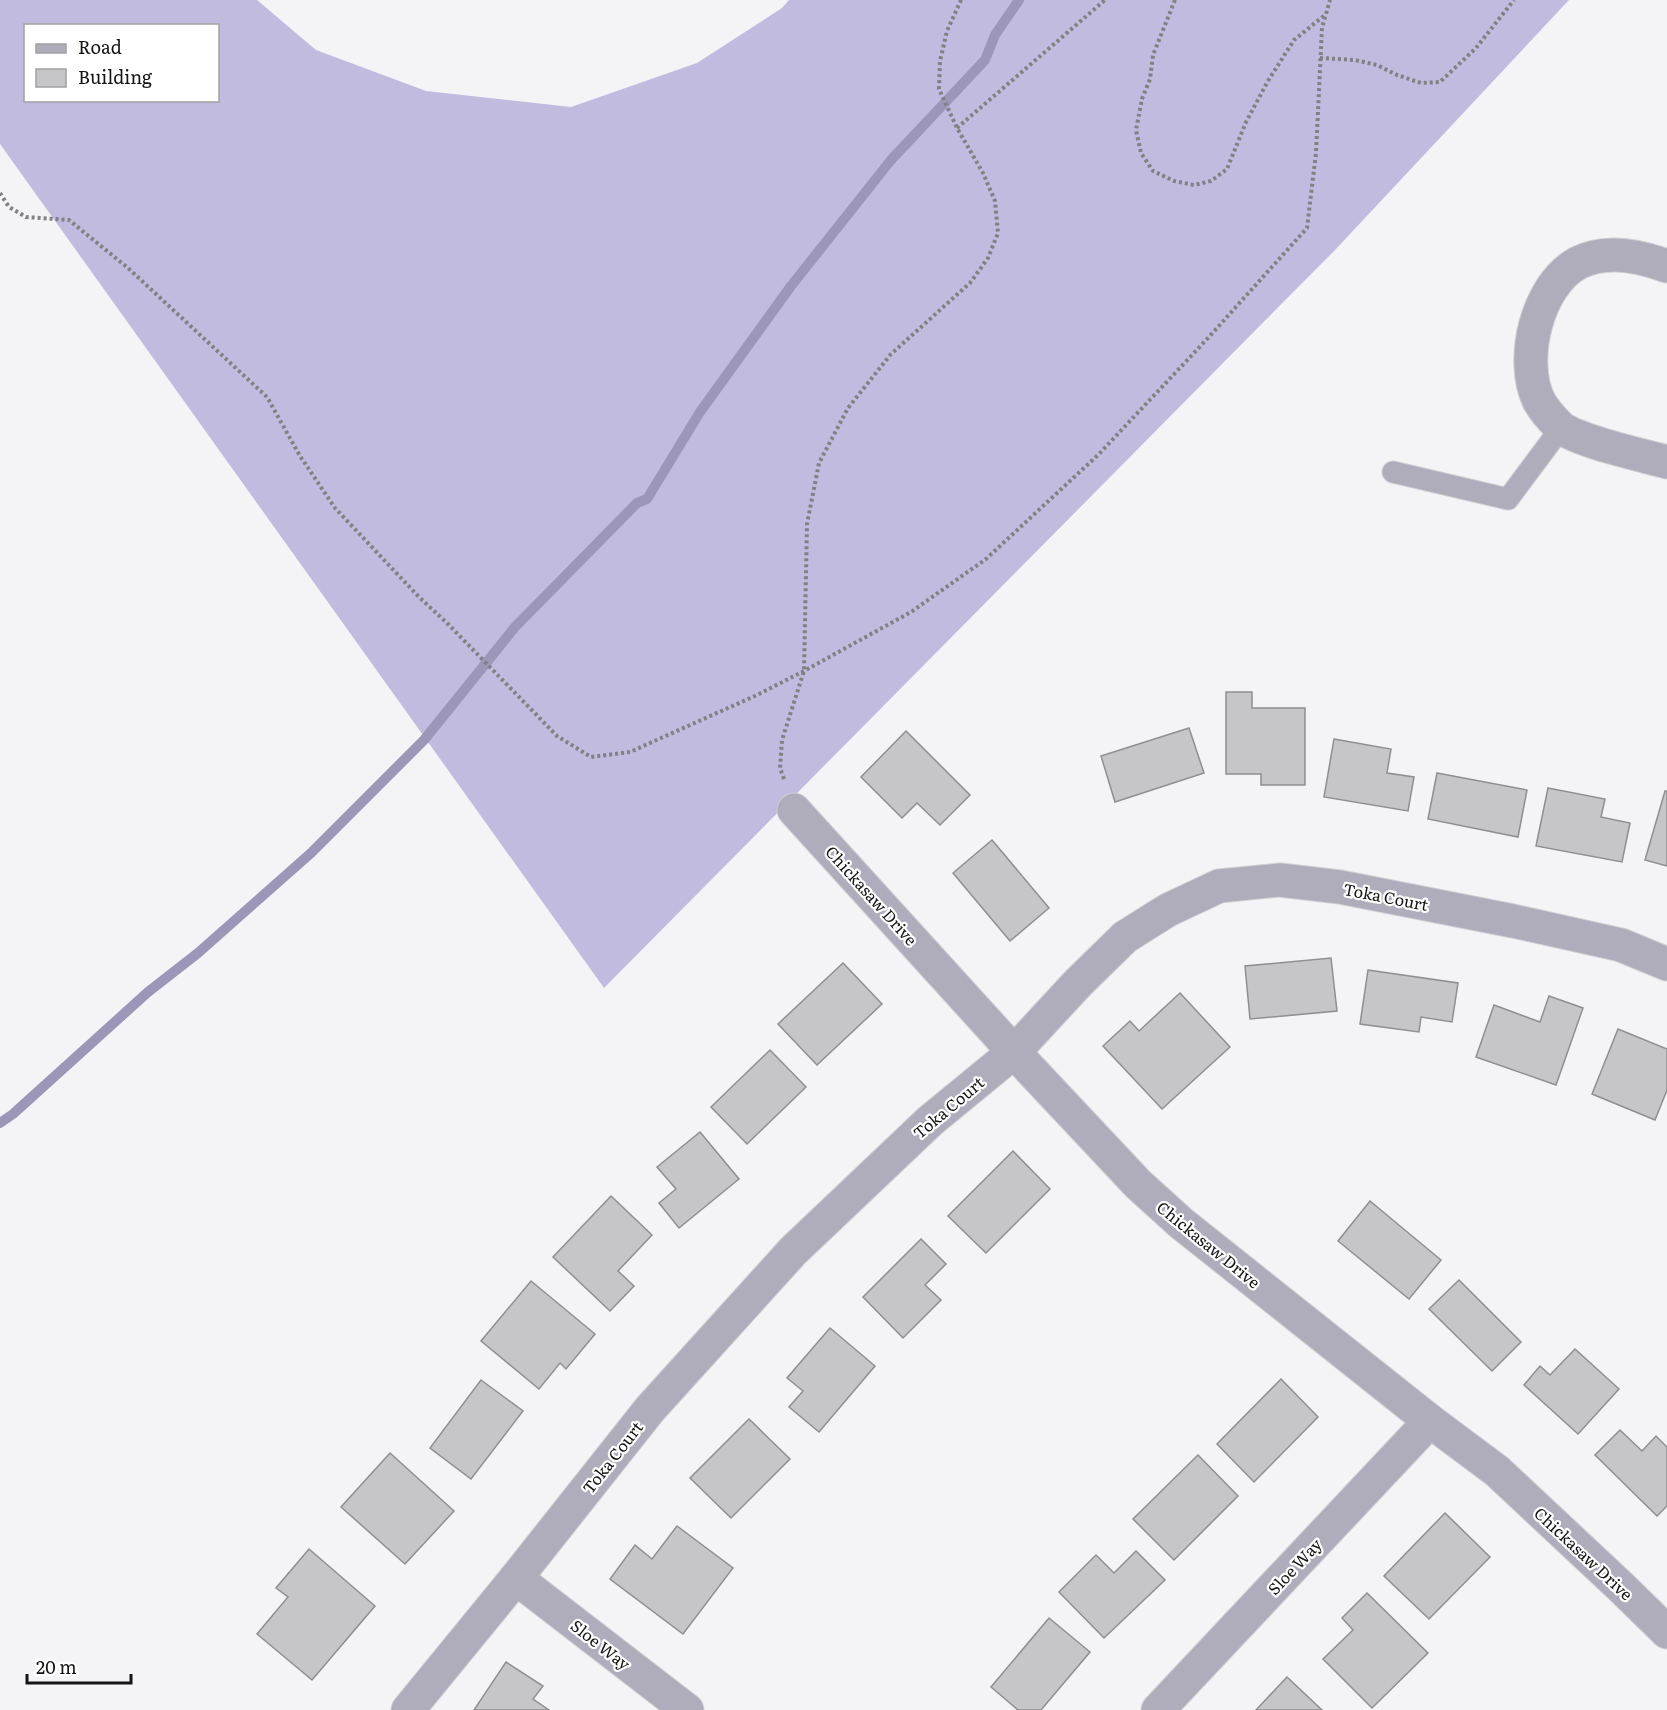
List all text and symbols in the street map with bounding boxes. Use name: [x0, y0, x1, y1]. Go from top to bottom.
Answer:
legend: [24, 24, 219, 102]
text: Road: [78, 33, 122, 60]
text: Building: [78, 63, 153, 90]
street label: Chickasaw Drive: [820, 840, 924, 950]
street label: Toka Court: [1341, 876, 1431, 916]
street label: Toka Court: [907, 1070, 989, 1144]
street label: Chickasaw Drive: [1152, 1195, 1266, 1293]
street label: Toka Court: [576, 1415, 648, 1498]
street label: Chickasaw Drive: [1529, 1501, 1639, 1605]
street label: Sloe Way: [1261, 1532, 1327, 1600]
street label: Sloe Way: [566, 1613, 637, 1675]
scale bar: [27, 1647, 130, 1685]
text: 20 m: [36, 1653, 77, 1680]

